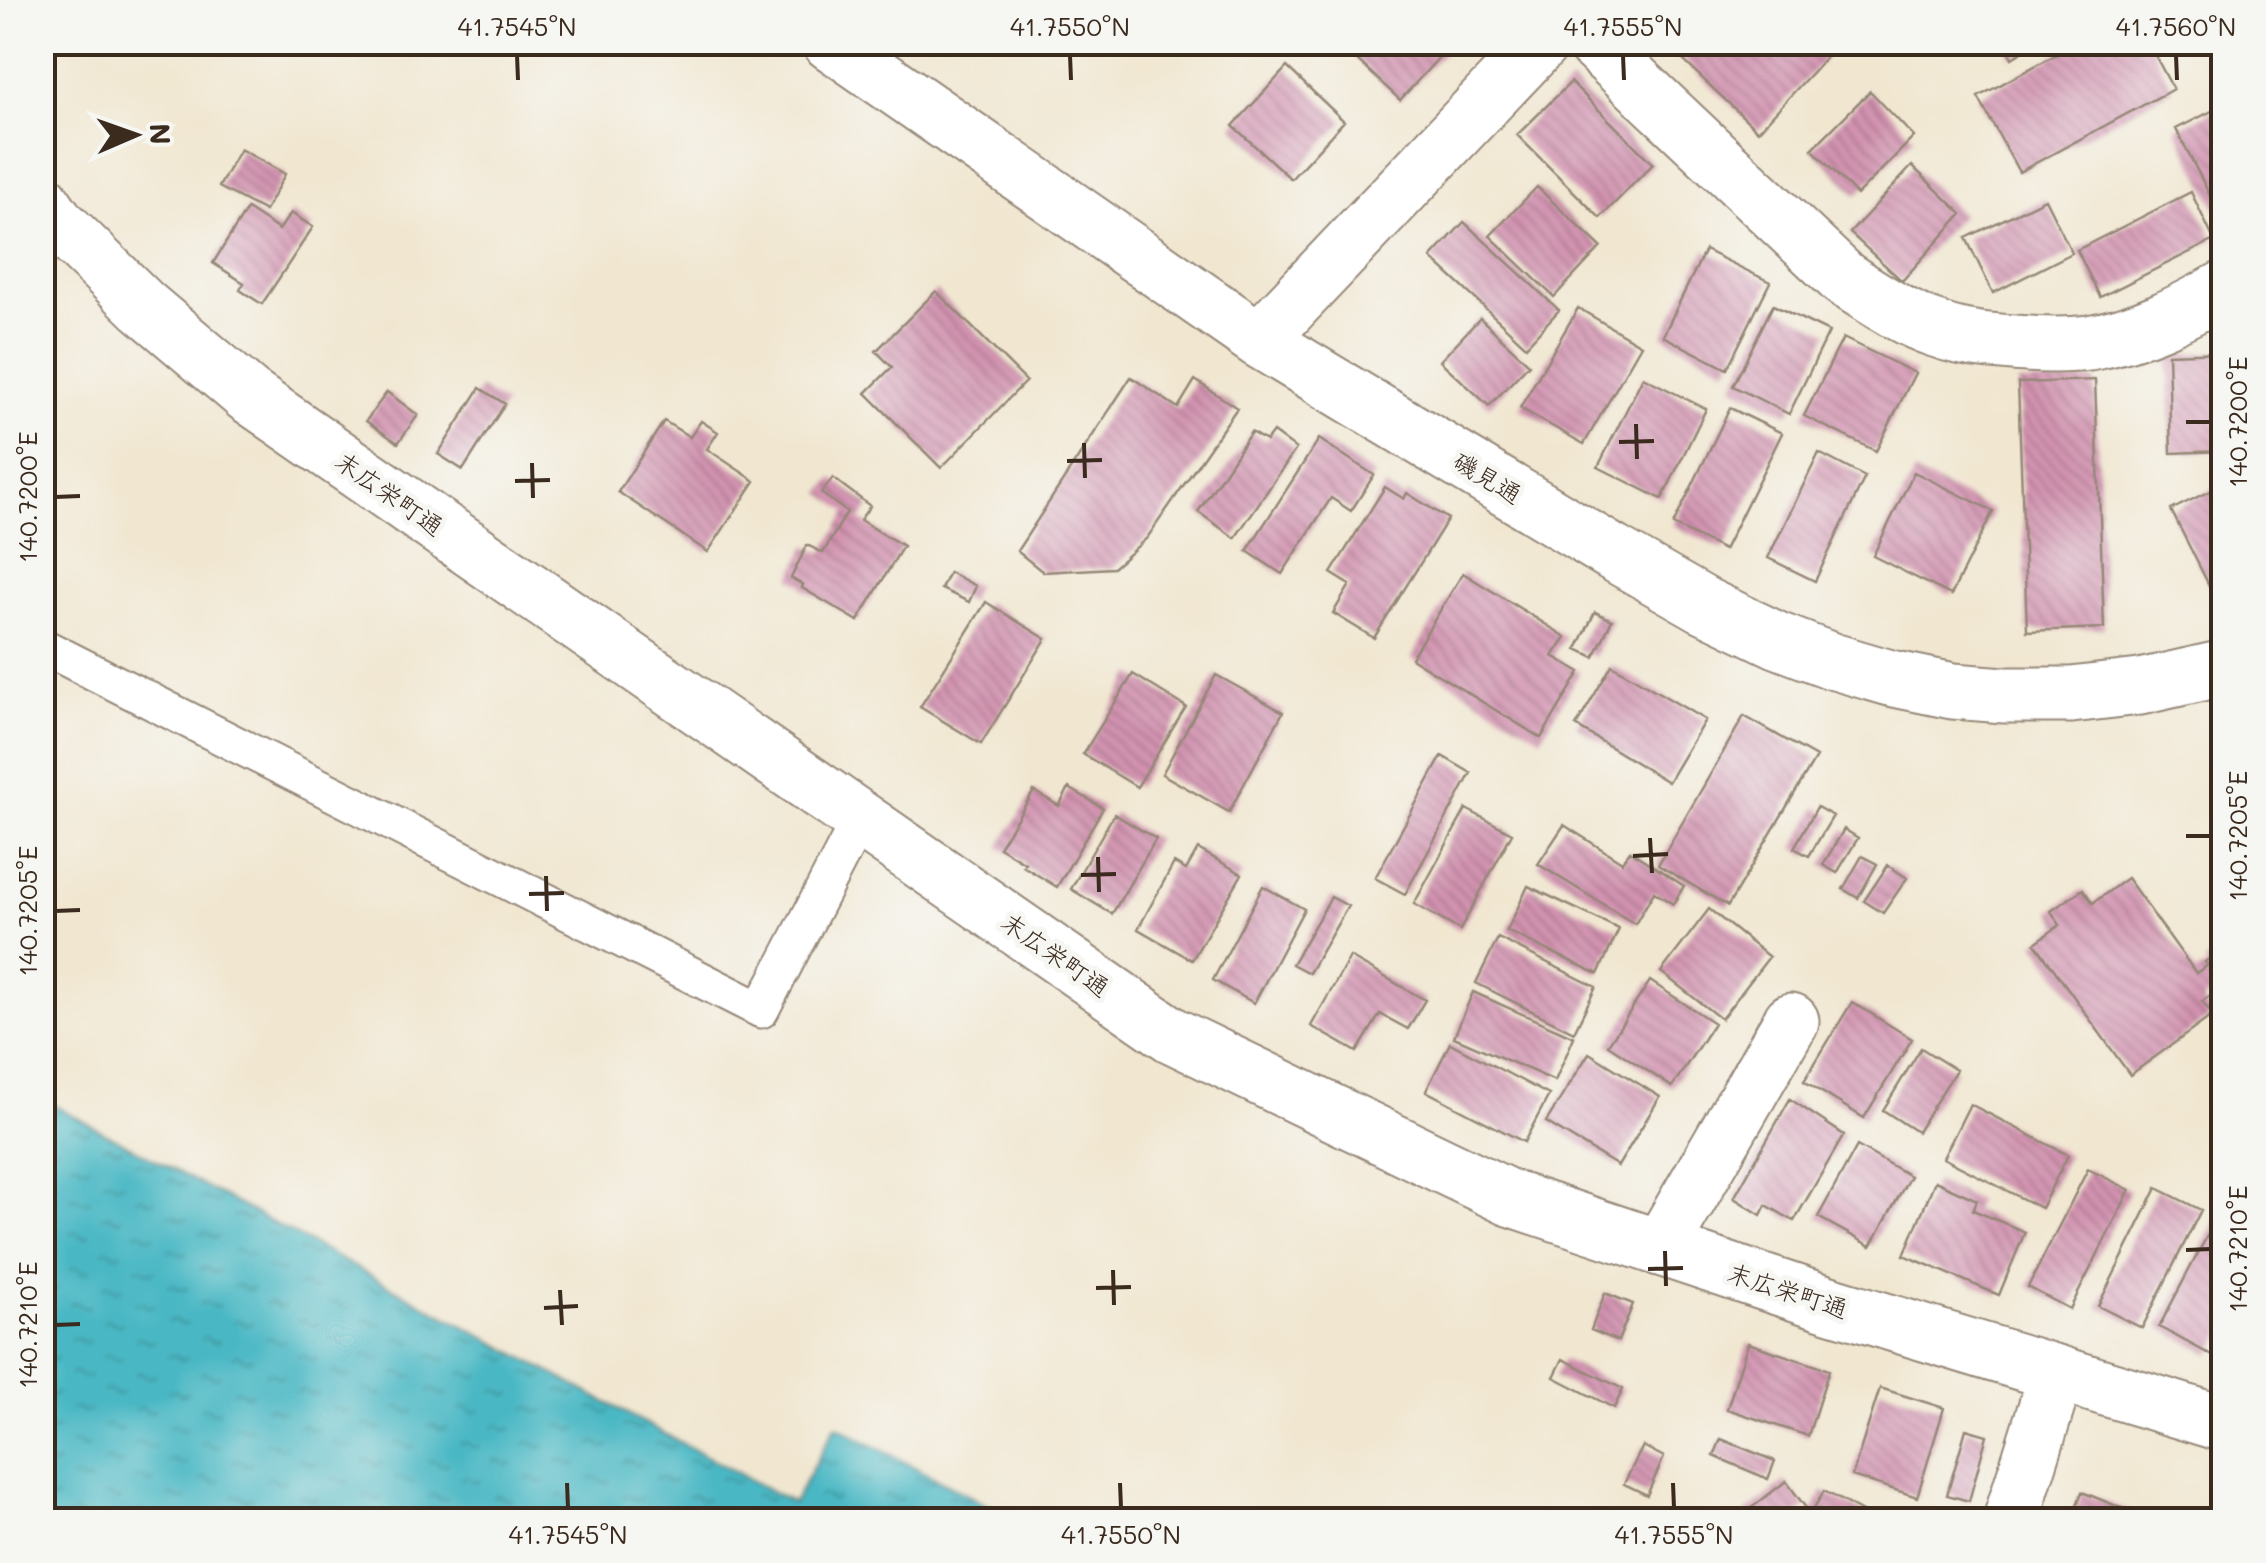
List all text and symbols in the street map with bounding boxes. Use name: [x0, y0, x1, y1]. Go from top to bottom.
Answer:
text: 41.7545°N: [457, 10, 577, 42]
text: 41.7550°N: [1010, 10, 1130, 42]
text: 41.7555°N: [1564, 10, 1682, 42]
text: 41.7560°N: [2116, 10, 2236, 42]
north arrow: [85, 85, 185, 185]
text: N: [143, 123, 179, 145]
text: 140.7200°E: [2221, 356, 2253, 488]
text: 140.7200°E: [11, 431, 43, 563]
street label: 末広栄町通: [330, 444, 450, 542]
street label: 磯見通: [1448, 444, 1528, 510]
text: 140.7205°E: [2221, 771, 2253, 901]
text: 140.7205°E: [11, 846, 43, 976]
street label: 末広栄町通: [996, 905, 1116, 1003]
text: 140.7210°E: [2221, 1185, 2253, 1313]
street label: 末広栄町通: [1724, 1255, 1852, 1325]
text: 140.7210°E: [11, 1261, 43, 1389]
text: 41.7545°N: [508, 1518, 628, 1550]
text: 41.7550°N: [1061, 1518, 1181, 1550]
text: 41.7555°N: [1615, 1518, 1733, 1550]

